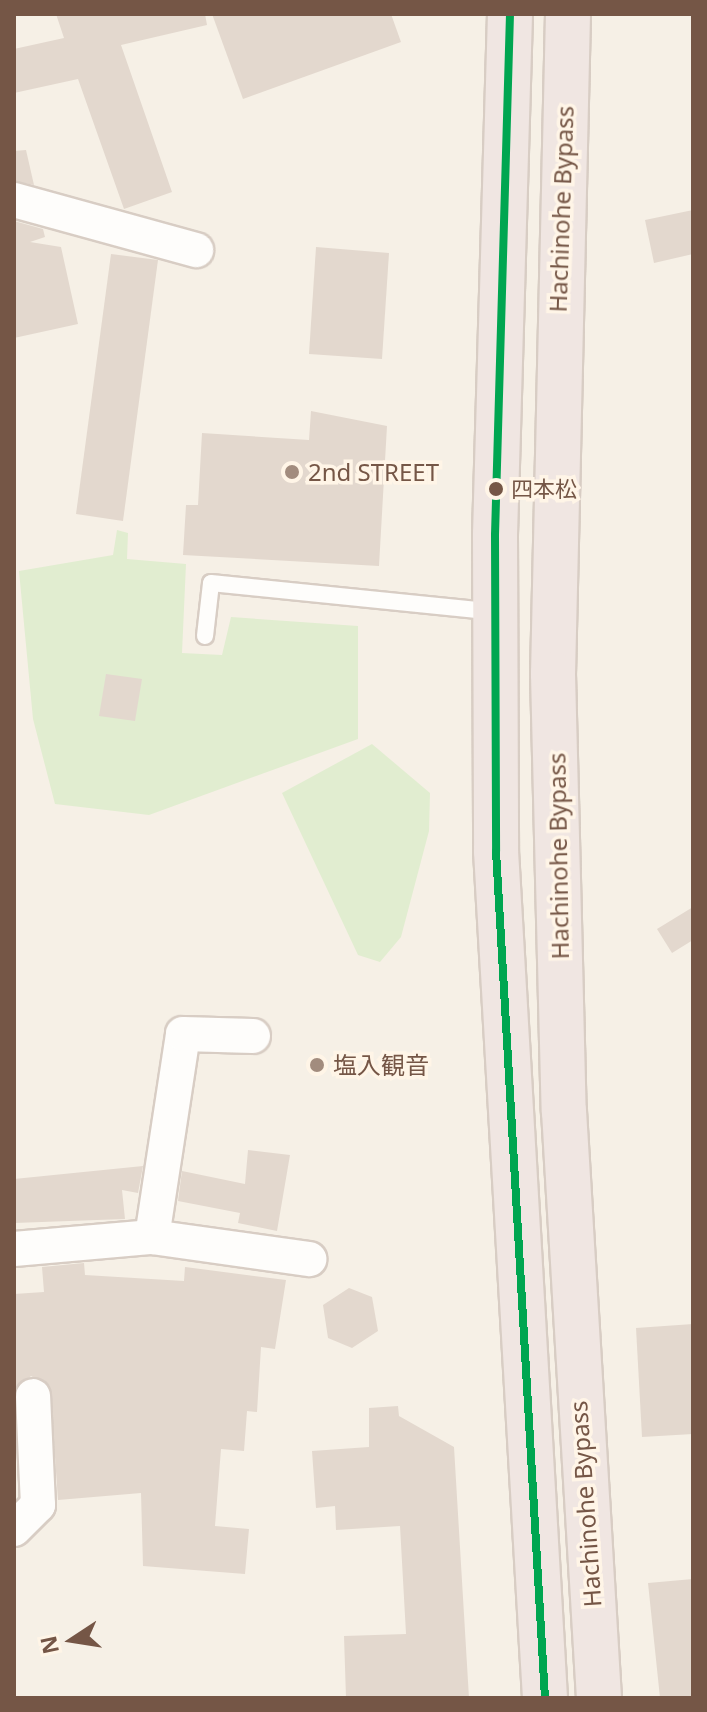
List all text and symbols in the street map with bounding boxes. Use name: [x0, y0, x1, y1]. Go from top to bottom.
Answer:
street label: Hachinohe Bypass: [543, 105, 579, 313]
place label: 2nd STREET: [308, 458, 439, 486]
marker: 2nd STREET: [283, 463, 301, 481]
place label: 四本松: [511, 476, 577, 502]
marker: 四本松: [488, 481, 504, 497]
street label: Hachinohe Bypass: [542, 752, 574, 960]
place label: 塩入観音: [333, 1051, 429, 1079]
marker: 塩入観音: [308, 1056, 326, 1074]
street label: Hachinohe Bypass: [563, 1400, 607, 1608]
north arrow: [32, 1600, 112, 1680]
text: N: [32, 1633, 65, 1657]

